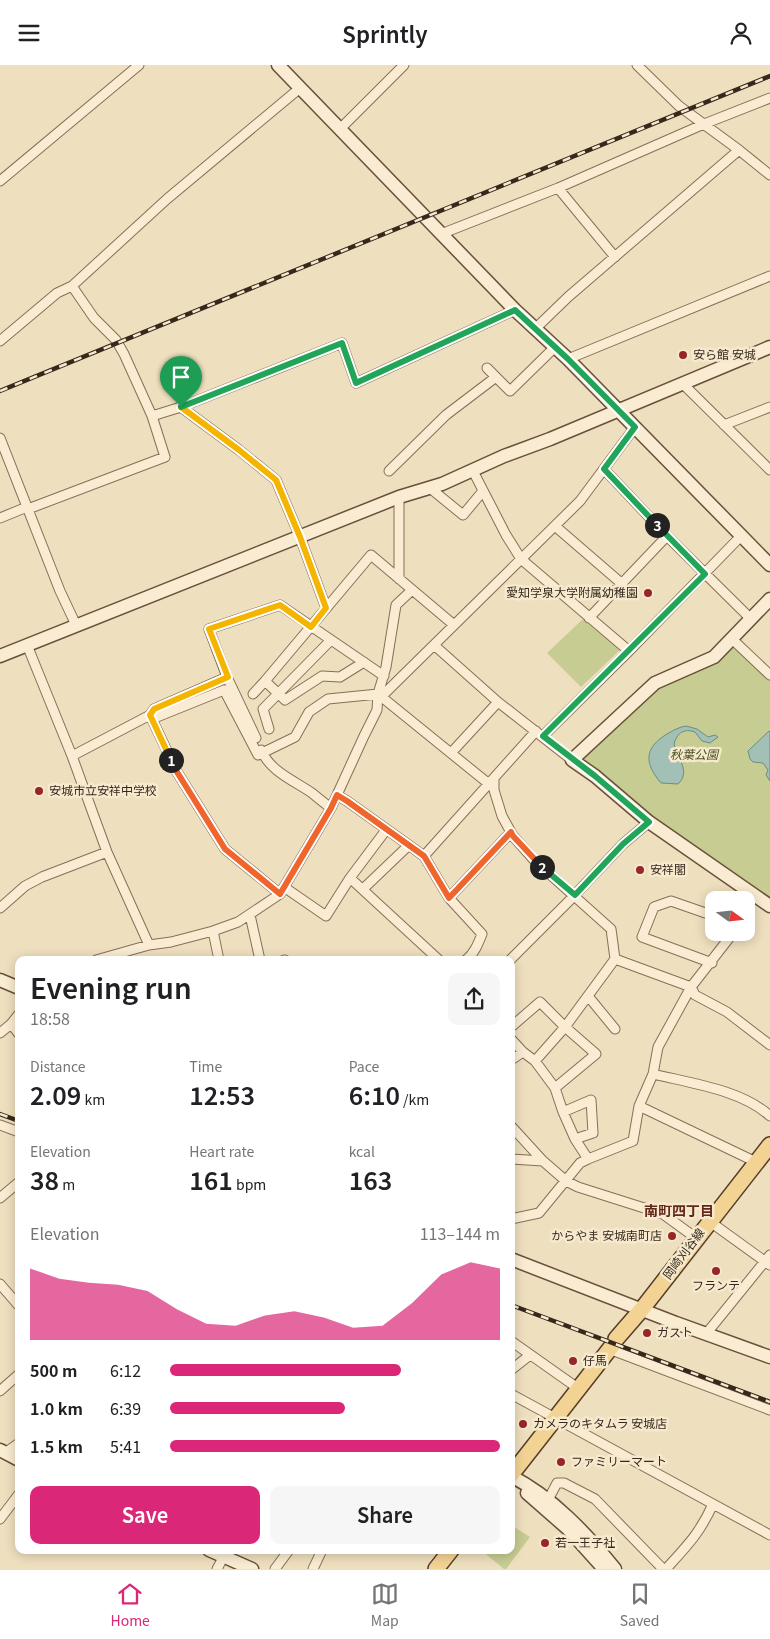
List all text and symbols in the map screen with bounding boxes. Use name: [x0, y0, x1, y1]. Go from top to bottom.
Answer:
text: Sprintly: [342, 17, 428, 49]
icon: menu: [15, 19, 43, 47]
icon: person: [727, 19, 755, 47]
place label: 安ら館 安城: [693, 345, 756, 362]
marker: 安ら館 安城: [677, 349, 689, 361]
pin: [160, 356, 202, 407]
icon: arrive: [167, 363, 195, 391]
pin: 3: [644, 513, 670, 537]
text: 3: [653, 515, 662, 535]
place label: 愛知学泉大学附属幼稚園: [506, 583, 638, 600]
marker: 愛知学泉大学附属幼稚園: [642, 587, 654, 599]
park label: 秋葉公園: [670, 745, 720, 762]
pin: 1: [158, 747, 184, 773]
text: 1: [167, 750, 176, 770]
place label: 安城市立安祥中学校: [49, 781, 157, 798]
marker: 安城市立安祥中学校: [33, 785, 45, 797]
pin: 2: [530, 855, 554, 879]
text: 2: [538, 857, 547, 877]
place label: 安祥閣: [650, 860, 686, 877]
marker: 安祥閣: [634, 864, 646, 876]
north arrow: [705, 891, 755, 941]
map controls: [705, 891, 755, 941]
text: Evening run: [30, 967, 192, 1007]
button: share: [448, 973, 500, 1025]
text: 18:58: [30, 1006, 70, 1030]
text: Distance: [30, 1056, 86, 1076]
text: Time: [189, 1056, 222, 1076]
text: Pace: [349, 1056, 379, 1076]
text: 2.09: [30, 1076, 81, 1112]
text: 12:53: [189, 1076, 255, 1112]
text: 6:10: [349, 1076, 400, 1112]
text: km: [81, 1089, 105, 1109]
text: /km: [400, 1089, 429, 1109]
text: Elevation: [30, 1141, 91, 1161]
text: Heart rate: [189, 1141, 254, 1161]
text: kcal: [349, 1141, 375, 1161]
text: 38: [30, 1161, 59, 1197]
text: 161: [189, 1161, 233, 1197]
text: 163: [349, 1161, 392, 1197]
text: m: [59, 1174, 75, 1194]
text: bpm: [233, 1174, 266, 1194]
district label: 南町四丁目: [644, 1200, 714, 1220]
text: Elevation: [30, 1221, 99, 1245]
text: 113–144 m: [420, 1221, 500, 1245]
street label: 岡崎刈谷線: [658, 1224, 708, 1282]
place label: からやま 安城南町店: [551, 1226, 662, 1243]
marker: からやま 安城南町店: [666, 1230, 678, 1242]
marker: フランテ: [710, 1265, 722, 1277]
place label: フランテ: [692, 1276, 740, 1293]
place label: ガスト: [657, 1323, 693, 1340]
marker: ガスト: [641, 1327, 653, 1339]
place label: 仔馬: [583, 1351, 607, 1368]
marker: 仔馬: [567, 1355, 579, 1367]
text: 500 m: [30, 1358, 77, 1382]
text: 6:12: [110, 1358, 141, 1382]
text: 1.0 km: [30, 1396, 83, 1420]
text: 6:39: [110, 1396, 141, 1420]
place label: カメラのキタムラ 安城店: [533, 1414, 667, 1431]
marker: カメラのキタムラ 安城店: [517, 1418, 529, 1430]
text: 1.5 km: [30, 1434, 83, 1458]
text: 5:41: [110, 1434, 141, 1458]
place label: ファミリーマート: [571, 1452, 667, 1469]
marker: ファミリーマート: [555, 1456, 567, 1468]
button: Save: [30, 1486, 260, 1544]
button: Share: [270, 1486, 500, 1544]
place label: 若一王子社: [555, 1533, 615, 1550]
marker: 若一王子社: [539, 1537, 551, 1549]
tab: Home: [110, 1580, 150, 1630]
tab: Map: [371, 1580, 399, 1630]
tab: Saved: [620, 1580, 660, 1630]

